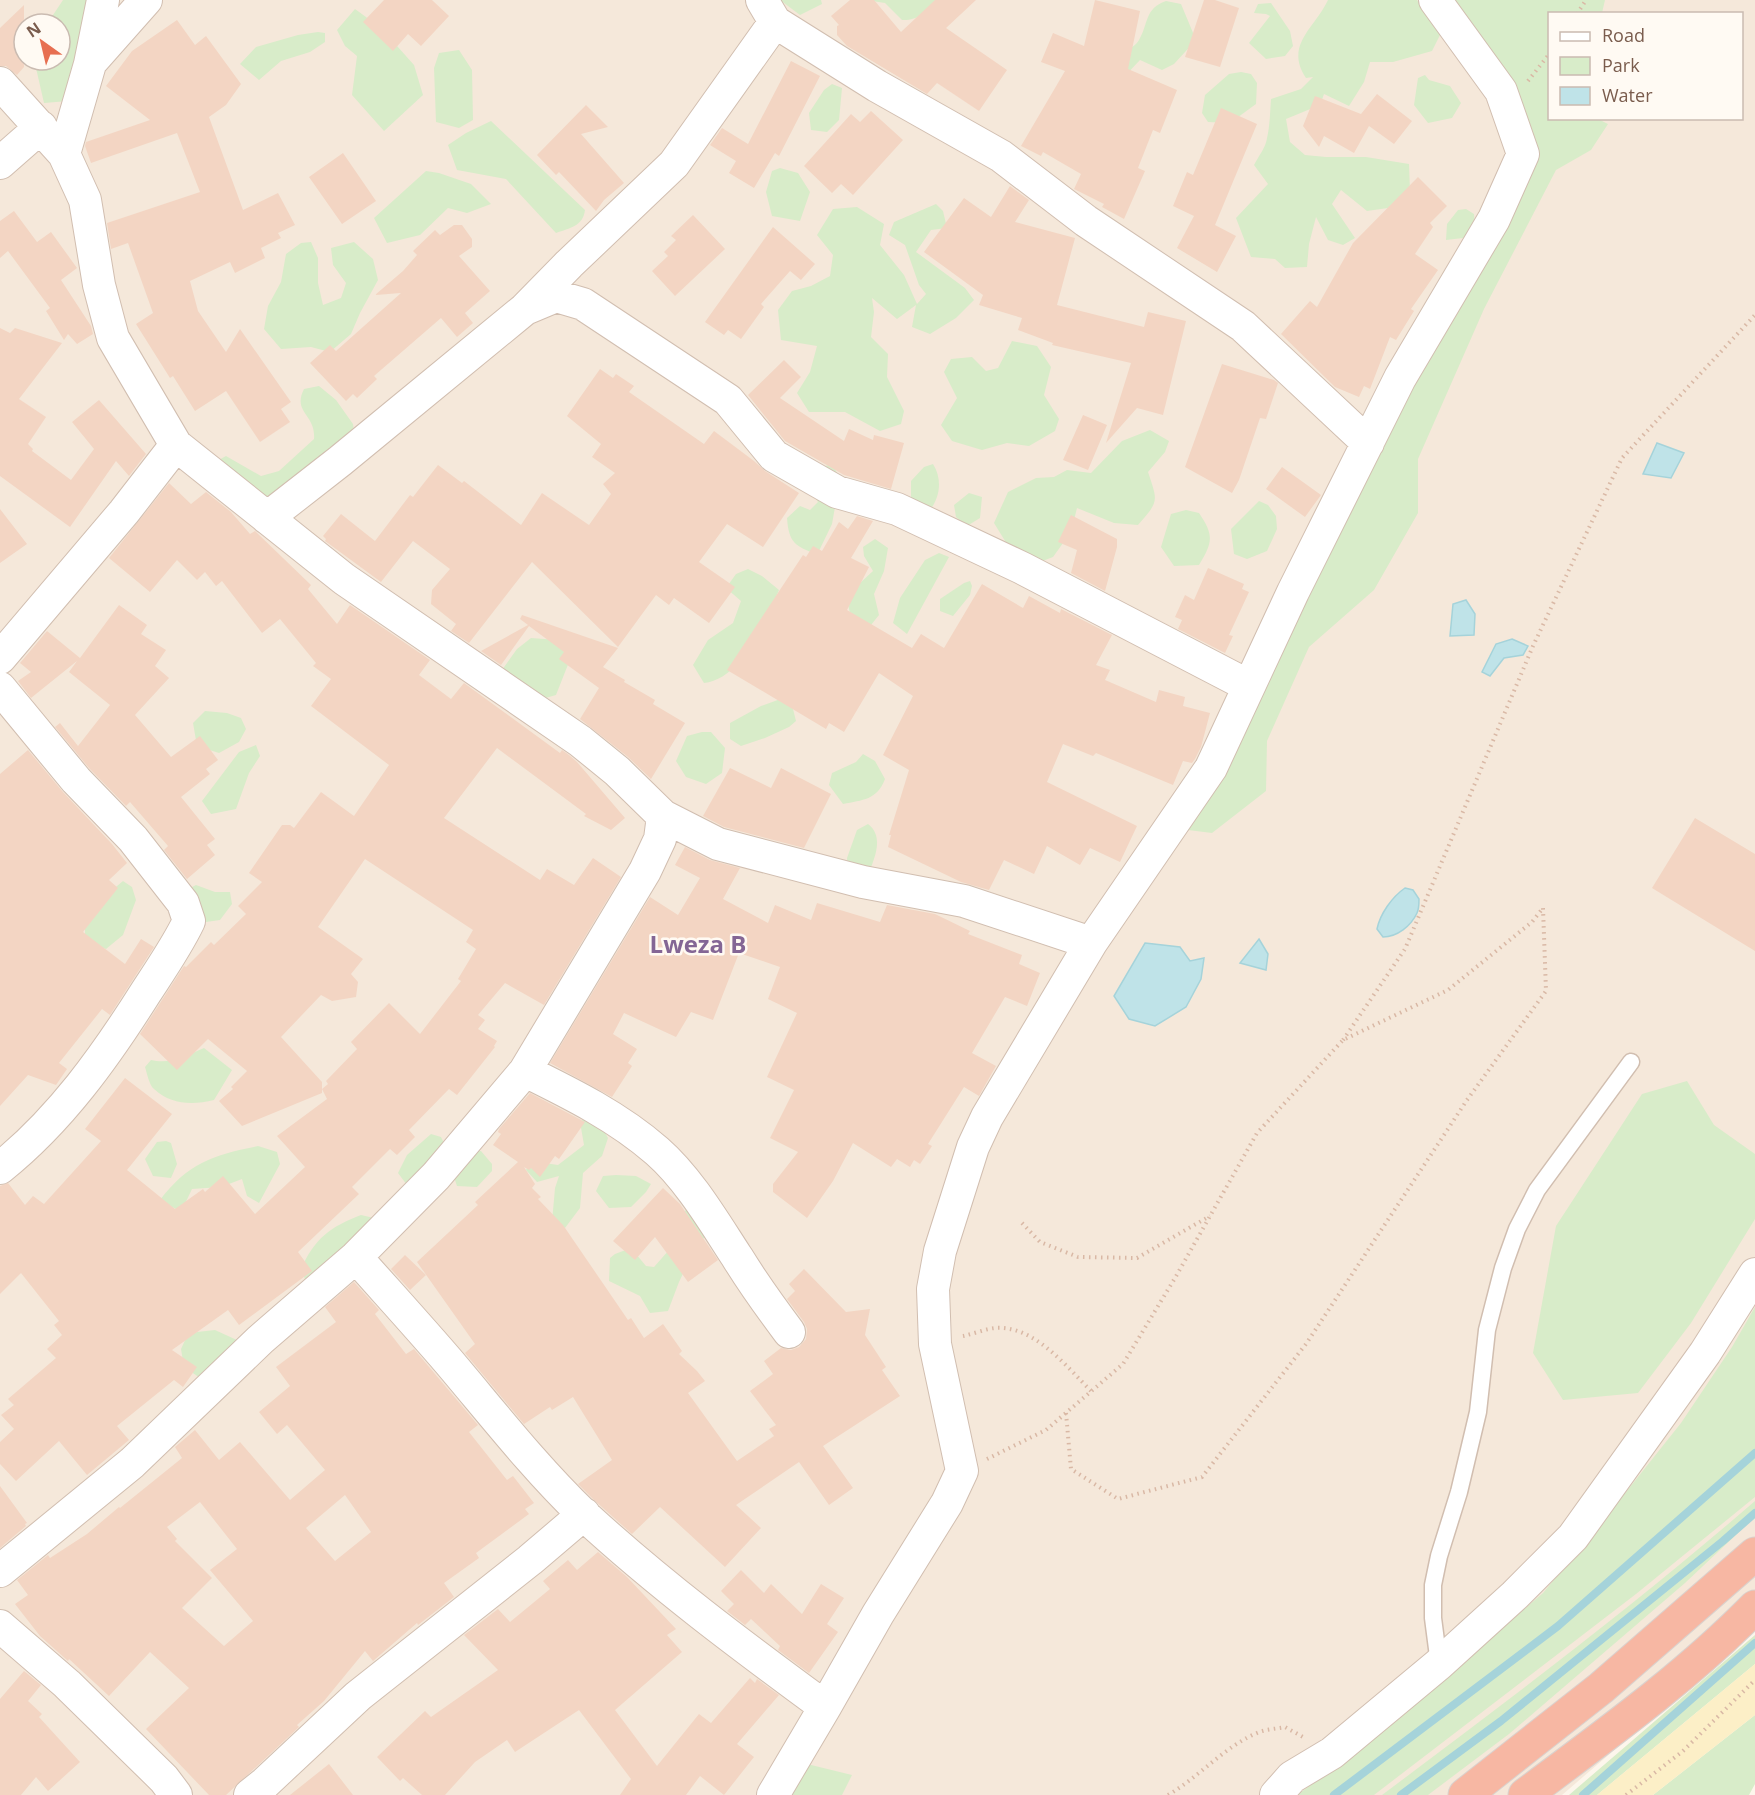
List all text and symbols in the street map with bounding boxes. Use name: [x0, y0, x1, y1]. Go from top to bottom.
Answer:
north arrow: [12, 12, 72, 72]
legend: [1548, 12, 1743, 120]
text: N: [22, 17, 45, 42]
text: Road: [1602, 23, 1645, 47]
text: Park: [1602, 53, 1640, 77]
text: Water: [1602, 83, 1653, 107]
district label: Lweza B: [650, 927, 746, 960]

